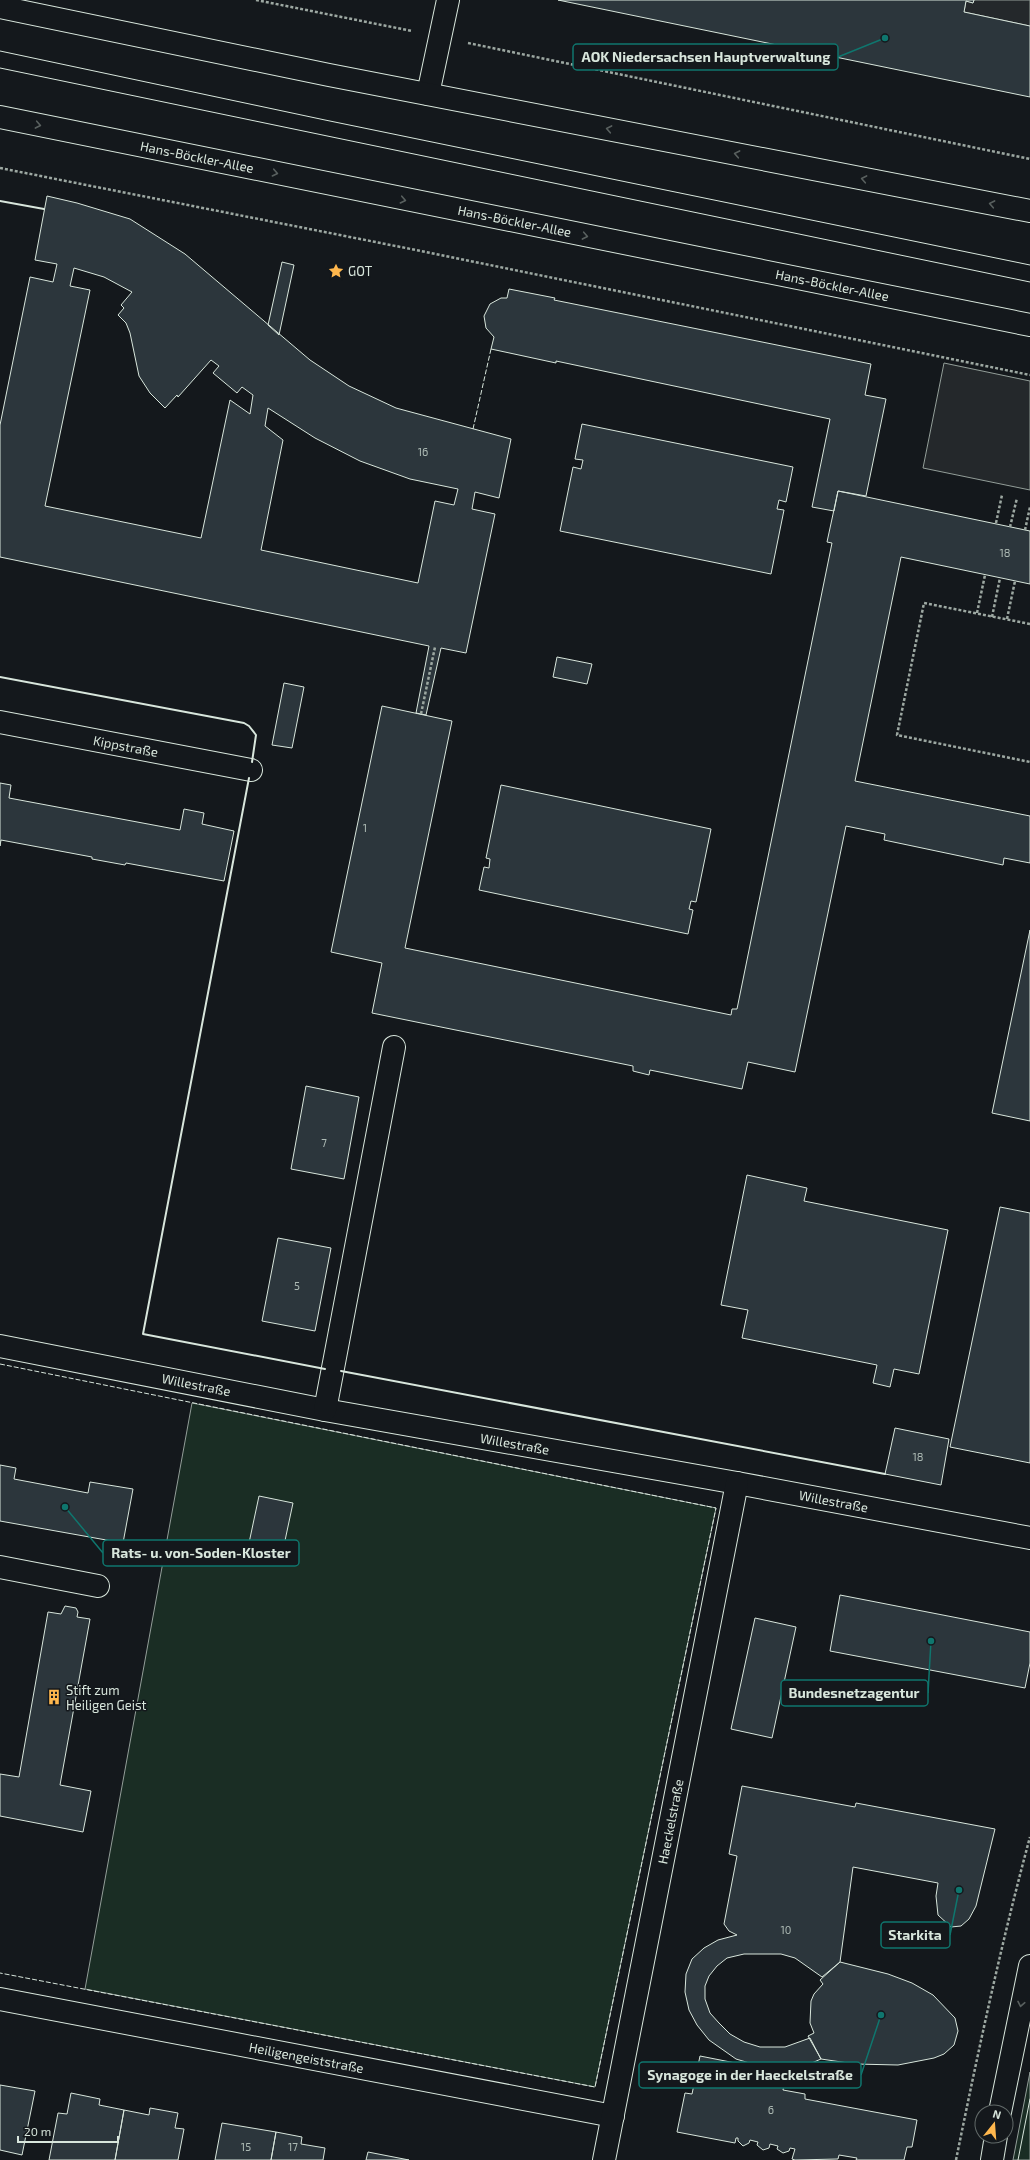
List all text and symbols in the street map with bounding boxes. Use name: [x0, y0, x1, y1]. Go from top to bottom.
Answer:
callout: AOK Niedersachsen Hauptverwaltung: [573, 44, 838, 70]
text: AOK Niedersachsen Hauptverwaltung: [582, 48, 830, 65]
one-way arrow: [35, 120, 41, 129]
one-way arrow: [606, 125, 612, 134]
street label: Hans-Böckler-Allee: [139, 138, 255, 176]
one-way arrow: [733, 150, 740, 159]
one-way arrow: [272, 169, 278, 177]
one-way arrow: [861, 175, 867, 183]
one-way arrow: [400, 195, 406, 203]
one-way arrow: [989, 200, 995, 208]
street label: Hans-Böckler-Allee: [456, 202, 573, 240]
one-way arrow: [582, 231, 588, 240]
place icon: GOT: [327, 262, 345, 280]
place label: GOT: [348, 263, 373, 279]
street label: Hans-Böckler-Allee: [774, 266, 890, 304]
house number: 16: [418, 445, 428, 458]
house number: 18: [999, 546, 1011, 559]
street label: Kippstraße: [92, 732, 160, 760]
house number: 1: [363, 821, 367, 834]
house number: 7: [321, 1136, 327, 1149]
house number: 5: [294, 1279, 300, 1292]
street label: Willestraße: [160, 1370, 232, 1399]
street label: Willestraße: [479, 1430, 551, 1458]
house number: 18: [912, 1450, 924, 1463]
street label: Willestraße: [798, 1487, 870, 1515]
callout: Rats- u. von-Soden-Kloster: [103, 1540, 299, 1566]
text: Rats- u. von-Soden-Kloster: [111, 1544, 291, 1561]
callout: Bundesnetzagentur: [781, 1680, 928, 1706]
place label: Stift zum Heiligen Geist: [66, 1682, 147, 1713]
text: Bundesnetzagentur: [788, 1684, 920, 1701]
building icon: Stift zum Heiligen Geist: [45, 1688, 63, 1706]
street label: Haeckelstraße: [654, 1778, 687, 1865]
callout: Starkita: [881, 1922, 950, 1948]
house number: 10: [780, 1923, 792, 1936]
text: Starkita: [888, 1926, 942, 1943]
one-way arrow: [1017, 2001, 1026, 2008]
street label: Heiligengeiststraße: [248, 2039, 365, 2076]
callout: Synagoge in der Haeckelstraße: [639, 2062, 861, 2088]
text: Synagoge in der Haeckelstraße: [647, 2066, 853, 2083]
house number: 6: [768, 2103, 774, 2116]
north arrow: [974, 2104, 1014, 2144]
text: N: [991, 2107, 1003, 2121]
scale bar: [18, 2118, 118, 2144]
text: 20 m: [24, 2124, 51, 2138]
house number: 15: [241, 2140, 251, 2153]
house number: 17: [288, 2140, 298, 2153]

